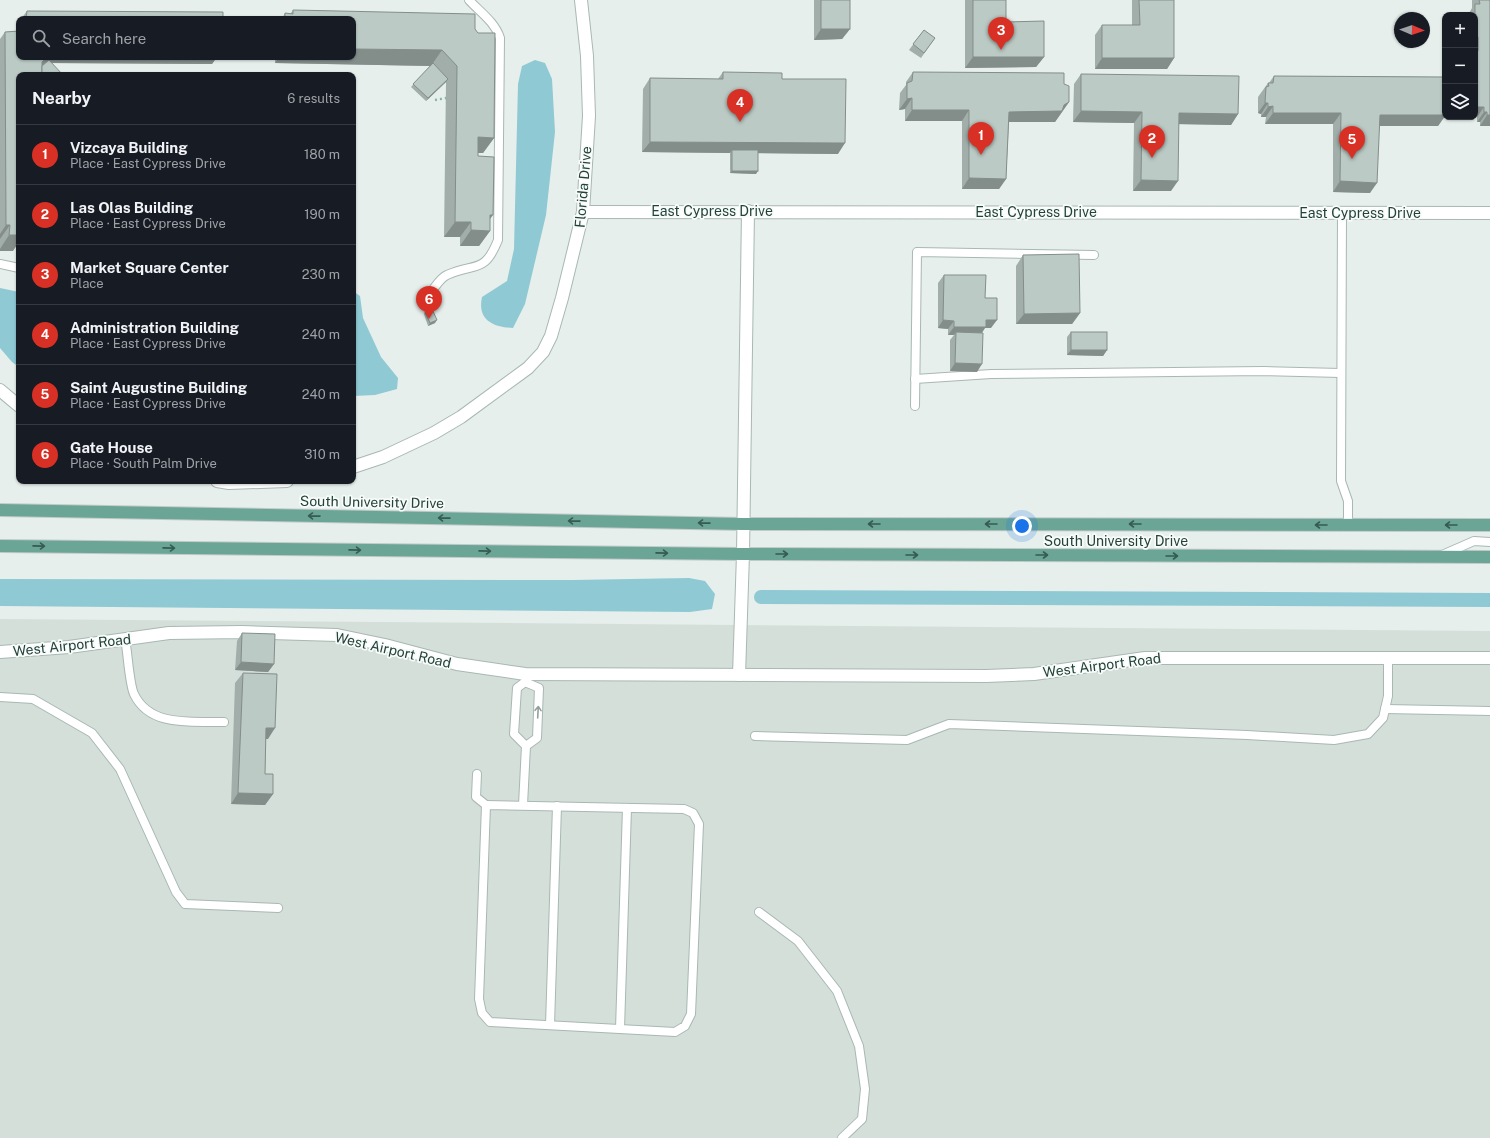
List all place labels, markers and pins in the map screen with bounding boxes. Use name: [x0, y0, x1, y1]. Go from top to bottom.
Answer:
pin: 3: [988, 17, 1014, 50]
pin: 4: [727, 89, 753, 122]
pin: 1: [968, 122, 994, 155]
pin: 2: [1139, 125, 1165, 158]
pin: 5: [1339, 126, 1365, 159]
pin: 6: [416, 286, 442, 319]

